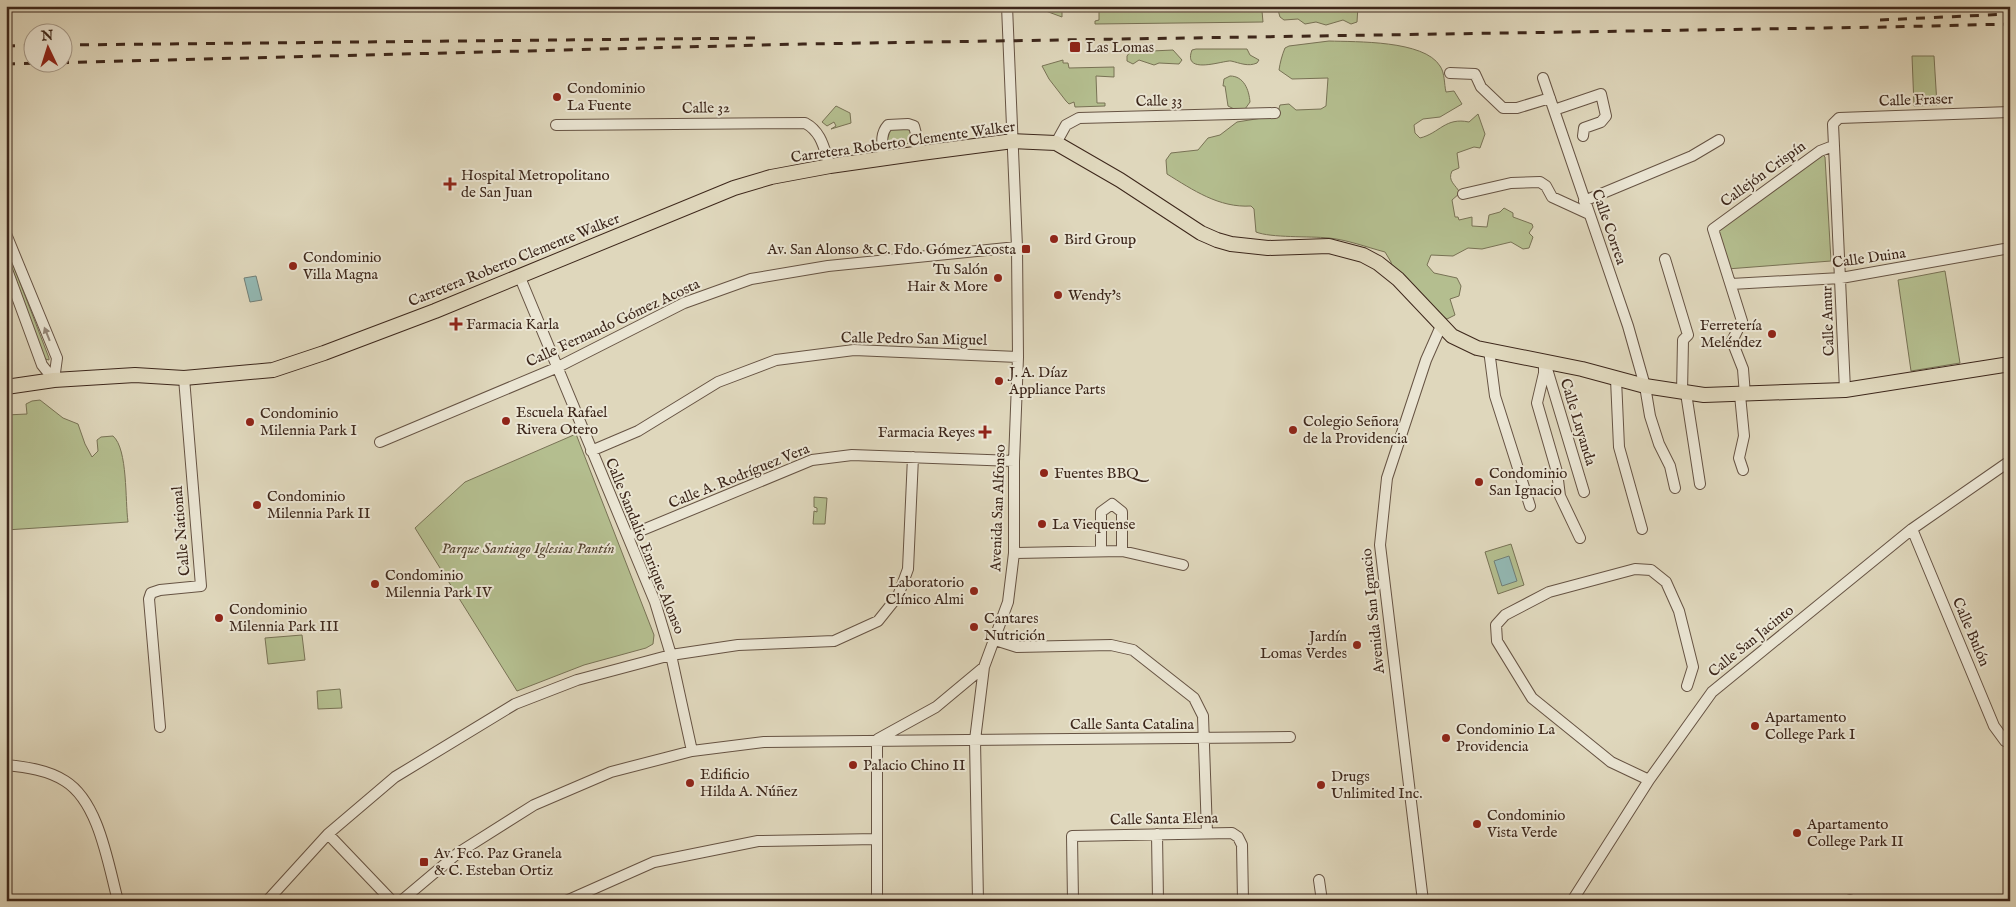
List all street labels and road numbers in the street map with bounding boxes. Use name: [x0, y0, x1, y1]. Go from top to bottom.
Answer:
street label: Calle Fraser: [1878, 89, 1954, 111]
street label: Calle 33: [1135, 91, 1183, 111]
street label: Calle 32: [682, 98, 730, 118]
street label: Carretera Roberto Clemente Walker: [790, 117, 1017, 167]
street label: Callejón Crispín: [1717, 137, 1809, 211]
street label: Calle Correa: [1587, 187, 1631, 268]
street label: Carretera Roberto Clemente Walker: [406, 209, 623, 311]
street label: Calle Duina: [1831, 243, 1907, 273]
street label: Calle Fernando Gómez Acosta: [523, 274, 703, 372]
street label: Calle Amur: [1817, 285, 1839, 357]
street label: Calle Pedro San Miguel: [841, 328, 988, 350]
street label: Calle Luyanda: [1556, 376, 1600, 468]
street label: Calle A. Rodríguez Vera: [666, 439, 813, 513]
street label: Avenida San Alfonso: [986, 444, 1010, 573]
street label: Calle Sandalio Enrique Alonso: [601, 455, 689, 637]
street label: Calle National: [168, 484, 194, 577]
street label: Avenida San Ignacio: [1357, 547, 1389, 676]
street label: Calle Bulón: [1948, 595, 1994, 669]
street label: Calle San Jacinto: [1704, 601, 1798, 681]
street label: Calle Santa Catalina: [1070, 715, 1194, 734]
street label: Calle Santa Elena: [1110, 809, 1219, 829]

